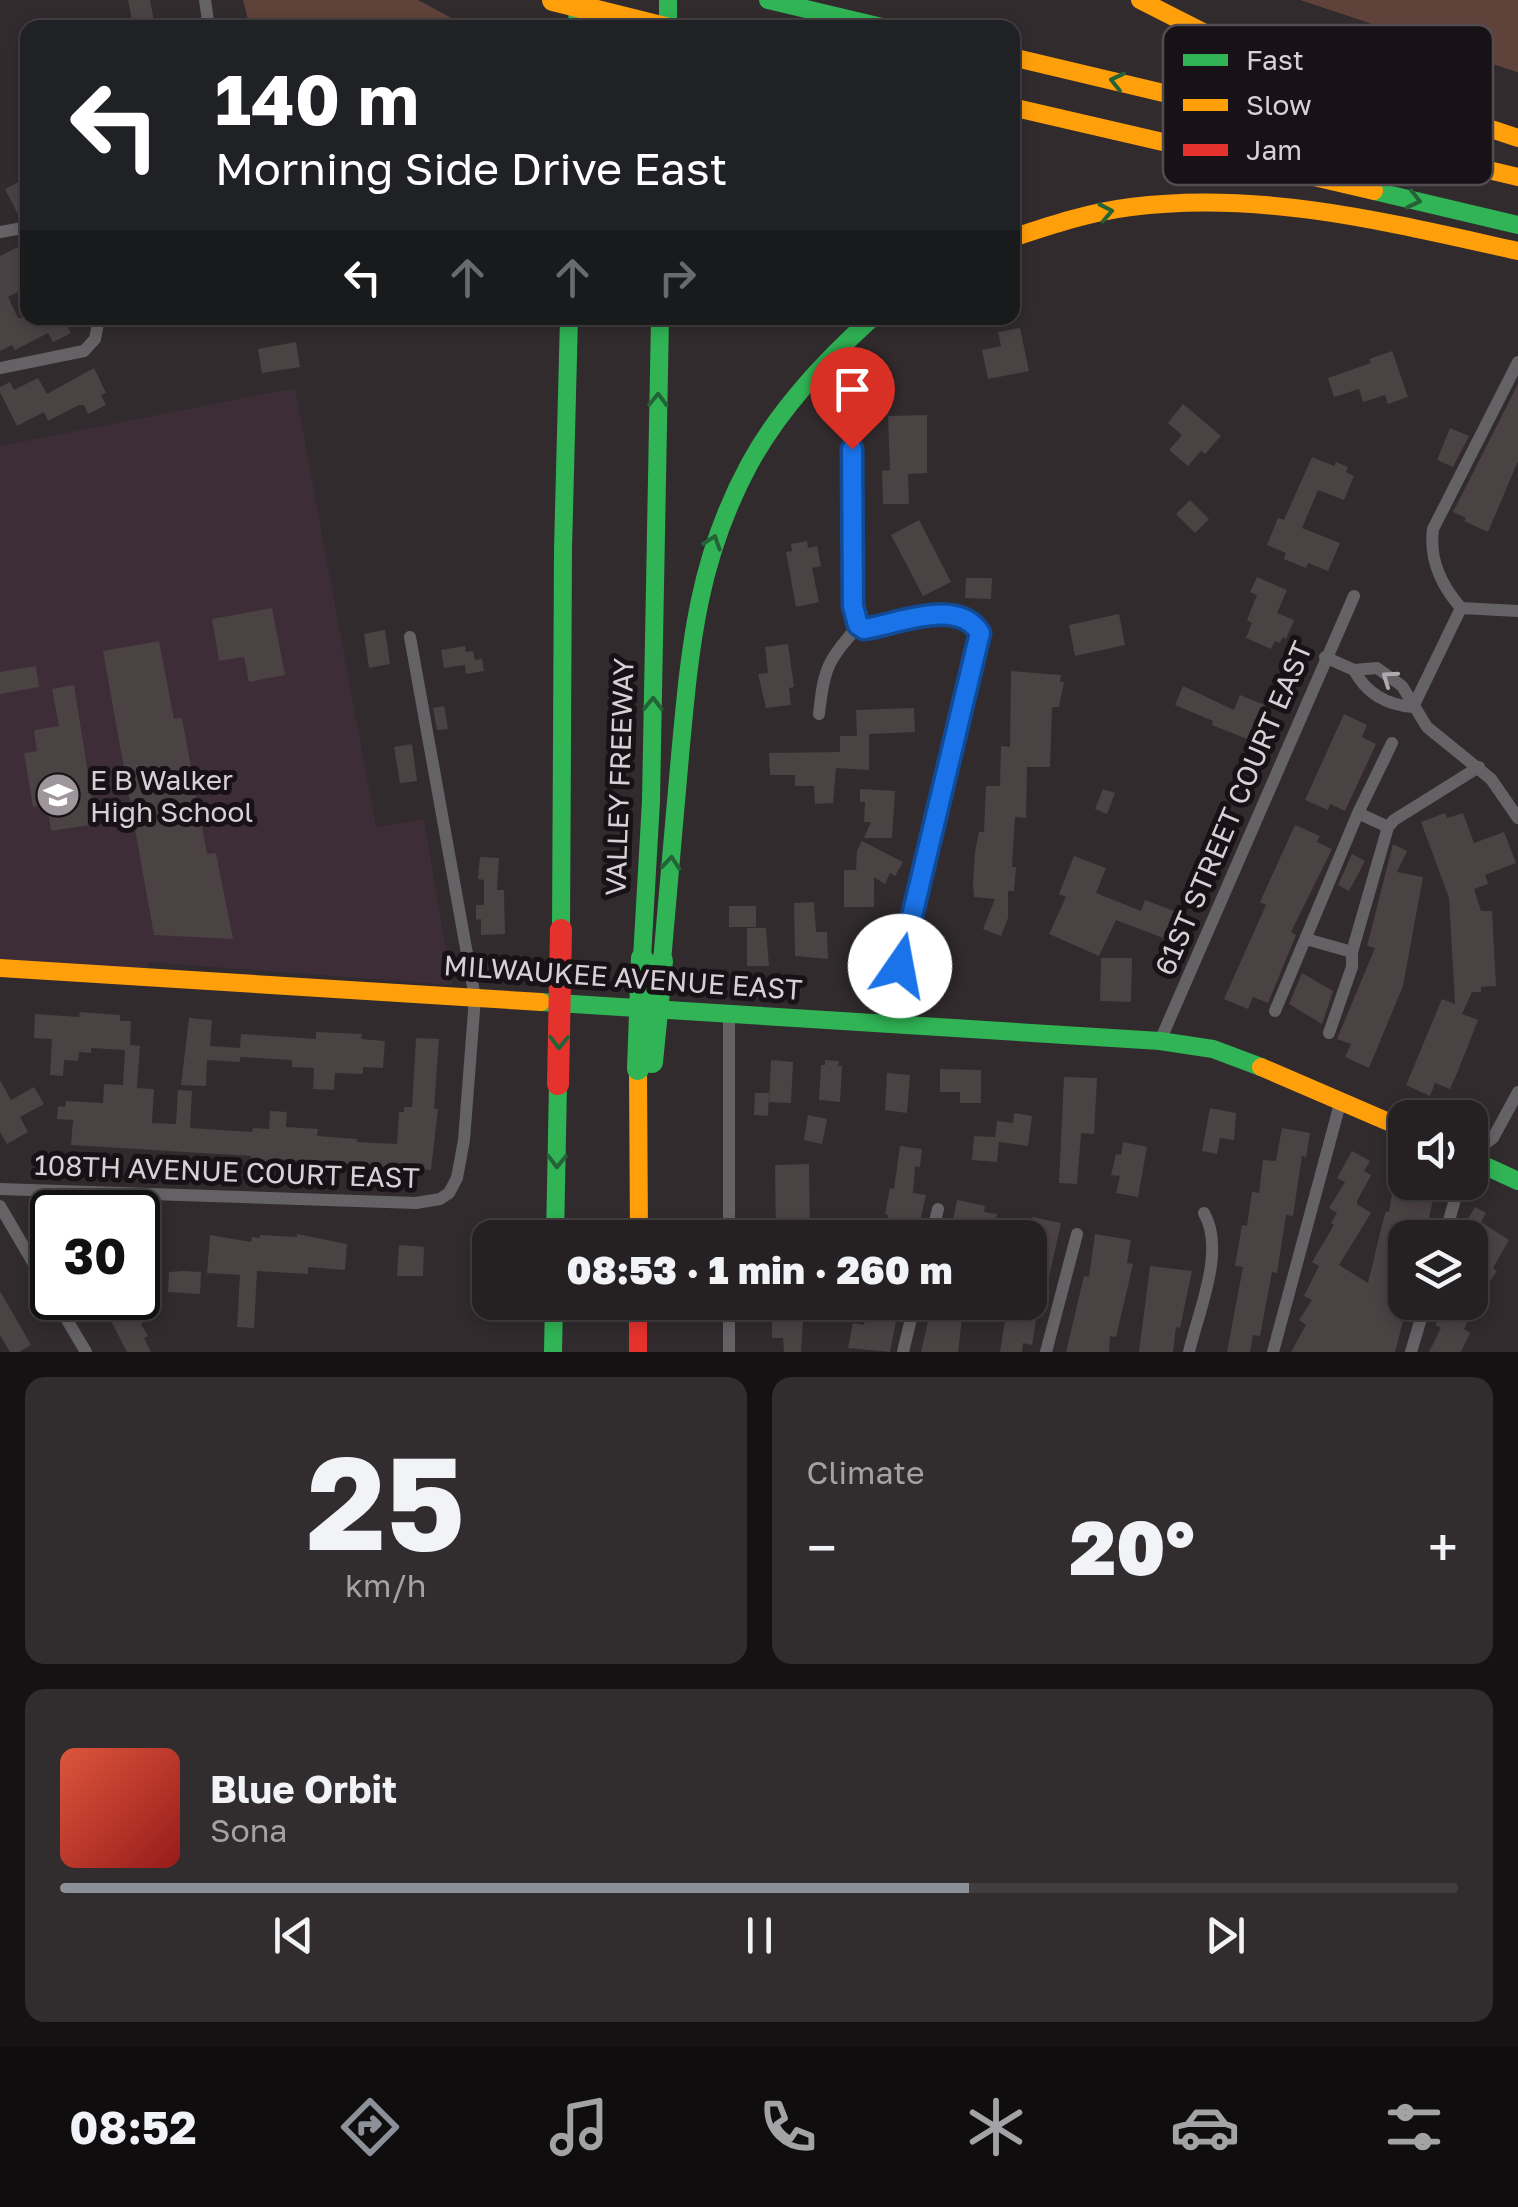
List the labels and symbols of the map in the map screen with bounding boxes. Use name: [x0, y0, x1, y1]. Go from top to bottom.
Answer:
legend: [1163, 25, 1493, 185]
text: Fast: [1246, 43, 1304, 76]
one-way arrow: [1109, 72, 1126, 93]
text: Slow: [1246, 88, 1312, 121]
text: Jam: [1246, 133, 1302, 166]
one-way arrow: [1405, 188, 1422, 209]
one-way arrow: [1097, 202, 1114, 223]
pin: [810, 347, 895, 450]
one-way arrow: [648, 392, 669, 408]
one-way arrow: [701, 535, 722, 552]
street label: 61ST STREET COURT EAST: [1148, 636, 1318, 980]
street label: VALLEY FREEWAY: [598, 657, 640, 897]
one-way arrow: [1382, 672, 1400, 690]
one-way arrow: [642, 695, 664, 710]
place label: E B Walker High School: [90, 763, 253, 828]
school or university icon: E B Walker High School: [35, 772, 81, 818]
one-way arrow: [660, 855, 681, 871]
position arrow: [848, 914, 952, 1018]
street label: MILWAUKEE AVENUE EAST: [442, 948, 804, 1006]
one-way arrow: [548, 1036, 570, 1051]
street label: 108TH AVENUE COURT EAST: [34, 1148, 420, 1194]
one-way arrow: [546, 1154, 568, 1169]
speed limit sign: 30: [30, 1190, 160, 1320]

